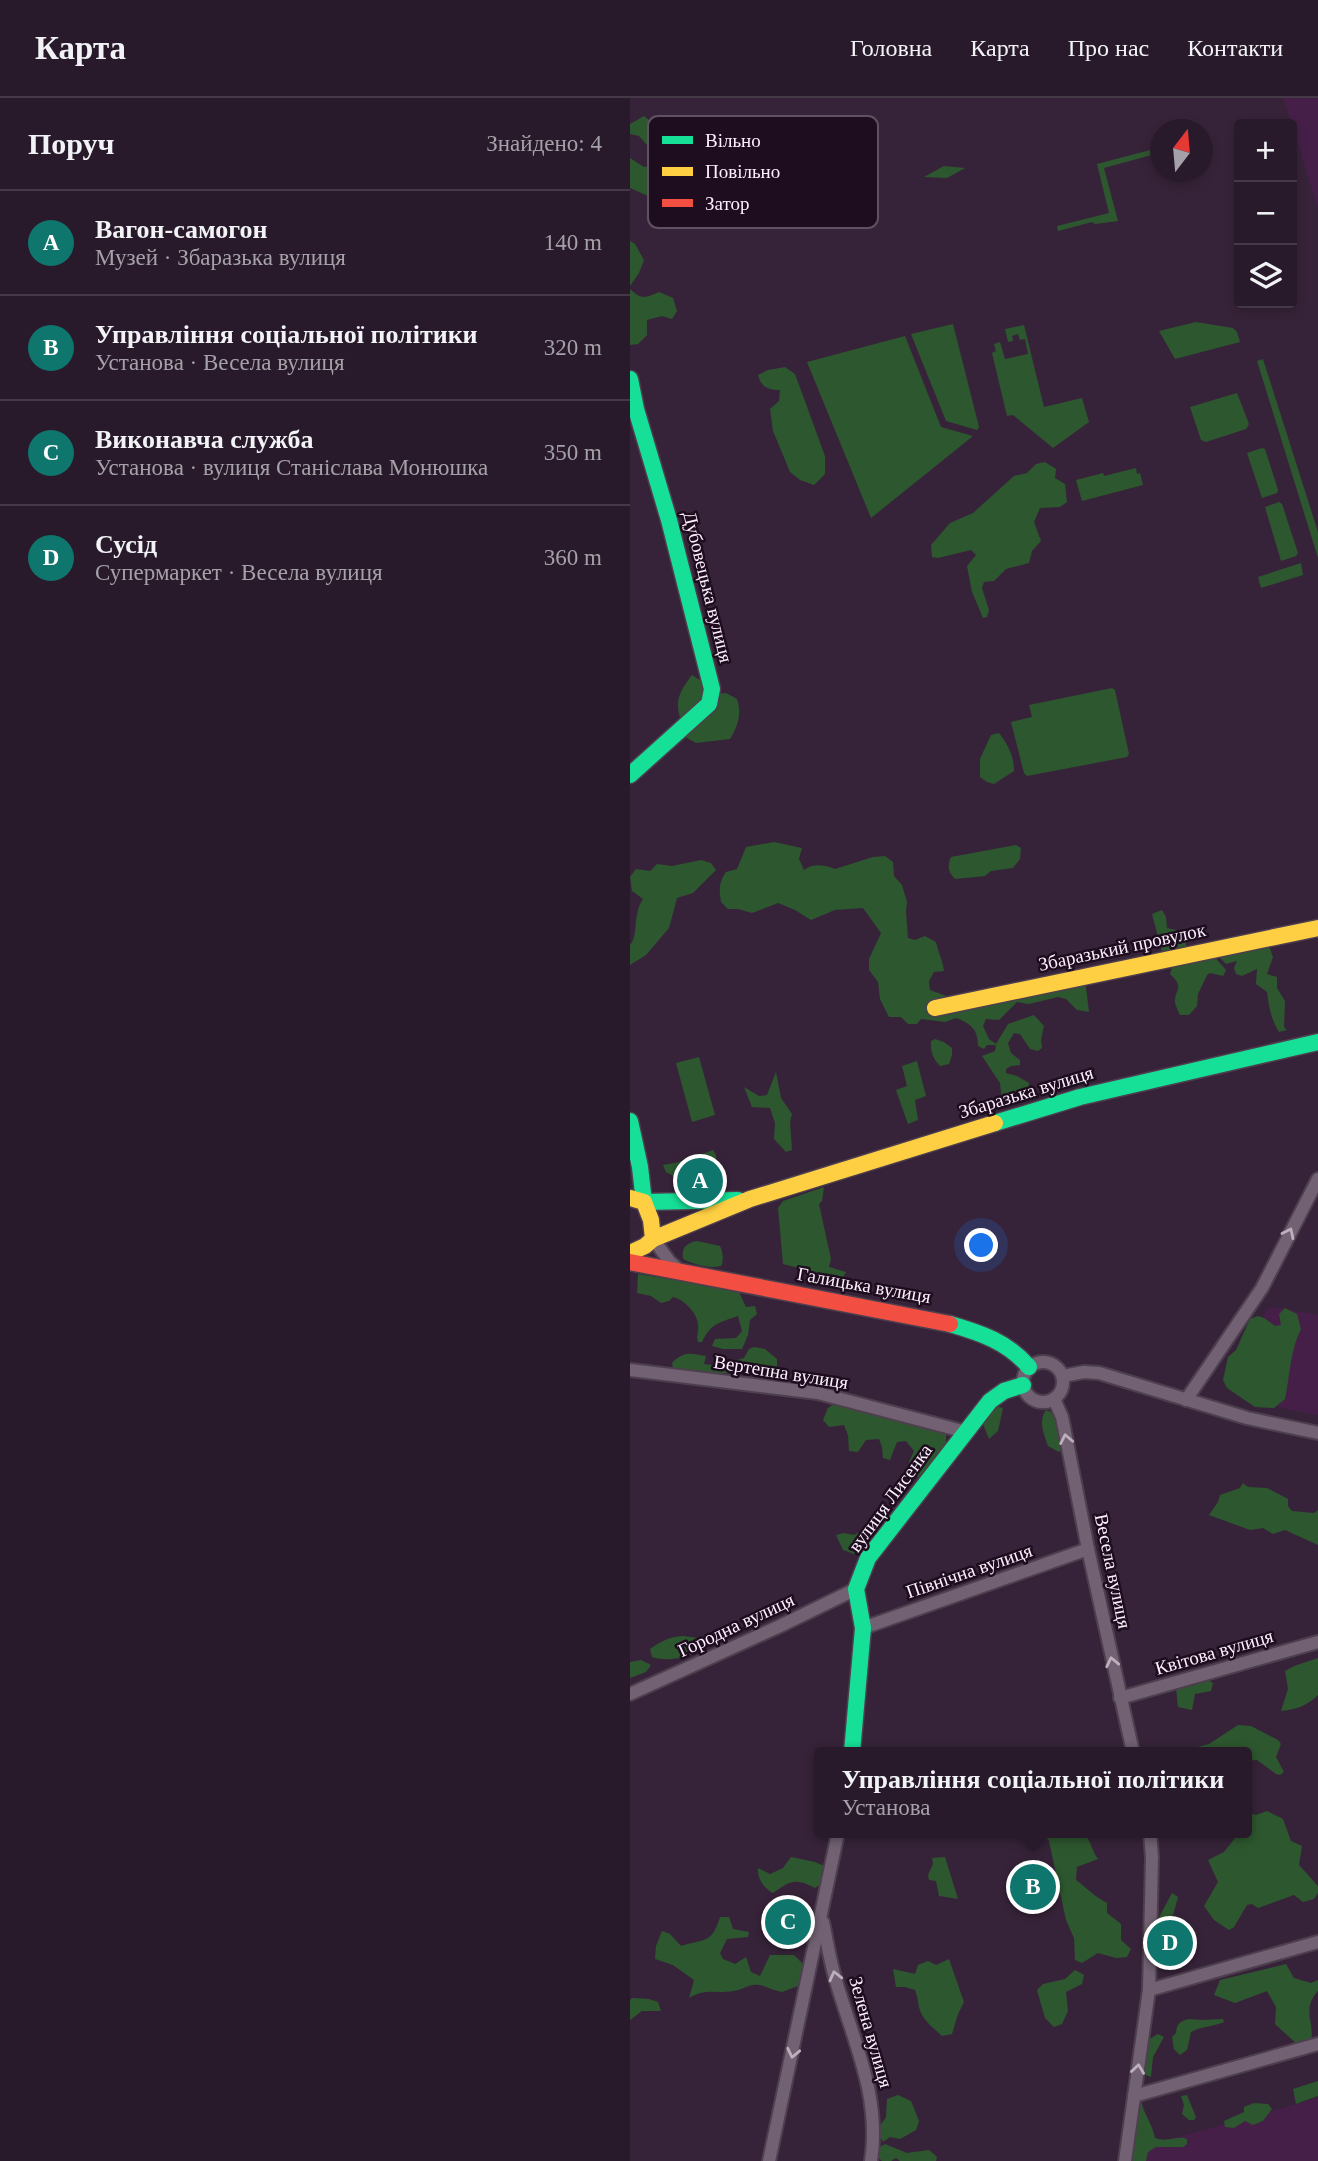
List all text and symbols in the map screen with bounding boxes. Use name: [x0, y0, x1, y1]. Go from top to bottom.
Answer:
text: Карта: [35, 30, 126, 66]
text: Головна: [850, 35, 932, 61]
text: Карта: [970, 35, 1030, 61]
text: Про нас: [1068, 35, 1149, 61]
text: Контакти: [1187, 35, 1283, 61]
legend: [648, 116, 878, 228]
north arrow: [1150, 119, 1213, 182]
map controls: [1234, 119, 1297, 308]
button: +: [1234, 119, 1297, 182]
text: Поруч: [28, 127, 115, 160]
text: Вільно: [705, 130, 761, 151]
text: Знайдено: 4: [486, 131, 602, 156]
text: Повільно: [705, 161, 780, 182]
button: −: [1234, 182, 1297, 245]
text: Затор: [705, 193, 750, 214]
text: Вагон-самогон: [95, 215, 268, 244]
text: A: [43, 230, 59, 255]
text: 140 m: [544, 230, 602, 255]
text: Музей · Збаразька вулиця: [95, 245, 346, 270]
button: layers: [1234, 245, 1297, 308]
text: Управління соціальної політики: [95, 320, 478, 349]
text: B: [43, 335, 59, 360]
text: 320 m: [544, 335, 602, 360]
text: Установа · Весела вулиця: [95, 350, 345, 375]
text: Виконавча служба: [95, 425, 313, 454]
text: C: [43, 440, 59, 465]
text: 350 m: [544, 440, 602, 465]
text: Установа · вулиця Станіслава Монюшка: [95, 455, 488, 480]
street label: Дубовецька вулиця: [679, 509, 737, 665]
text: Сусід: [95, 530, 157, 559]
text: D: [43, 545, 59, 570]
text: 360 m: [544, 545, 602, 570]
text: Супермаркет · Весела вулиця: [95, 560, 383, 585]
street label: Збаразький провулок: [1036, 919, 1208, 975]
street label: Збаразька вулиця: [956, 1062, 1096, 1122]
pin: A: [677, 1155, 723, 1207]
your location: [964, 1228, 998, 1262]
one-way arrow: [1281, 1228, 1295, 1240]
street label: Галицька вулиця: [796, 1263, 933, 1307]
street label: Вертепна вулиця: [712, 1351, 850, 1393]
one-way arrow: [1060, 1433, 1075, 1445]
street label: вулиця Лисенка: [844, 1440, 936, 1556]
street label: Весела вулиця: [1091, 1512, 1135, 1631]
street label: Північна вулиця: [903, 1540, 1035, 1602]
street label: Городна вулиця: [675, 1589, 798, 1661]
street label: Квітова вулиця: [1152, 1625, 1276, 1679]
one-way arrow: [1106, 1656, 1121, 1668]
popup: [814, 1747, 1252, 1838]
text: Управління соціальної політики: [842, 1765, 1224, 1794]
text: Установа: [842, 1795, 931, 1820]
pin: B: [1010, 1861, 1056, 1913]
pin: C: [765, 1896, 811, 1948]
pin: D: [1147, 1917, 1193, 1969]
one-way arrow: [829, 1970, 843, 1982]
street label: Зелена вулиця: [845, 1974, 897, 2090]
one-way arrow: [786, 2047, 801, 2059]
one-way arrow: [1130, 2063, 1145, 2075]

